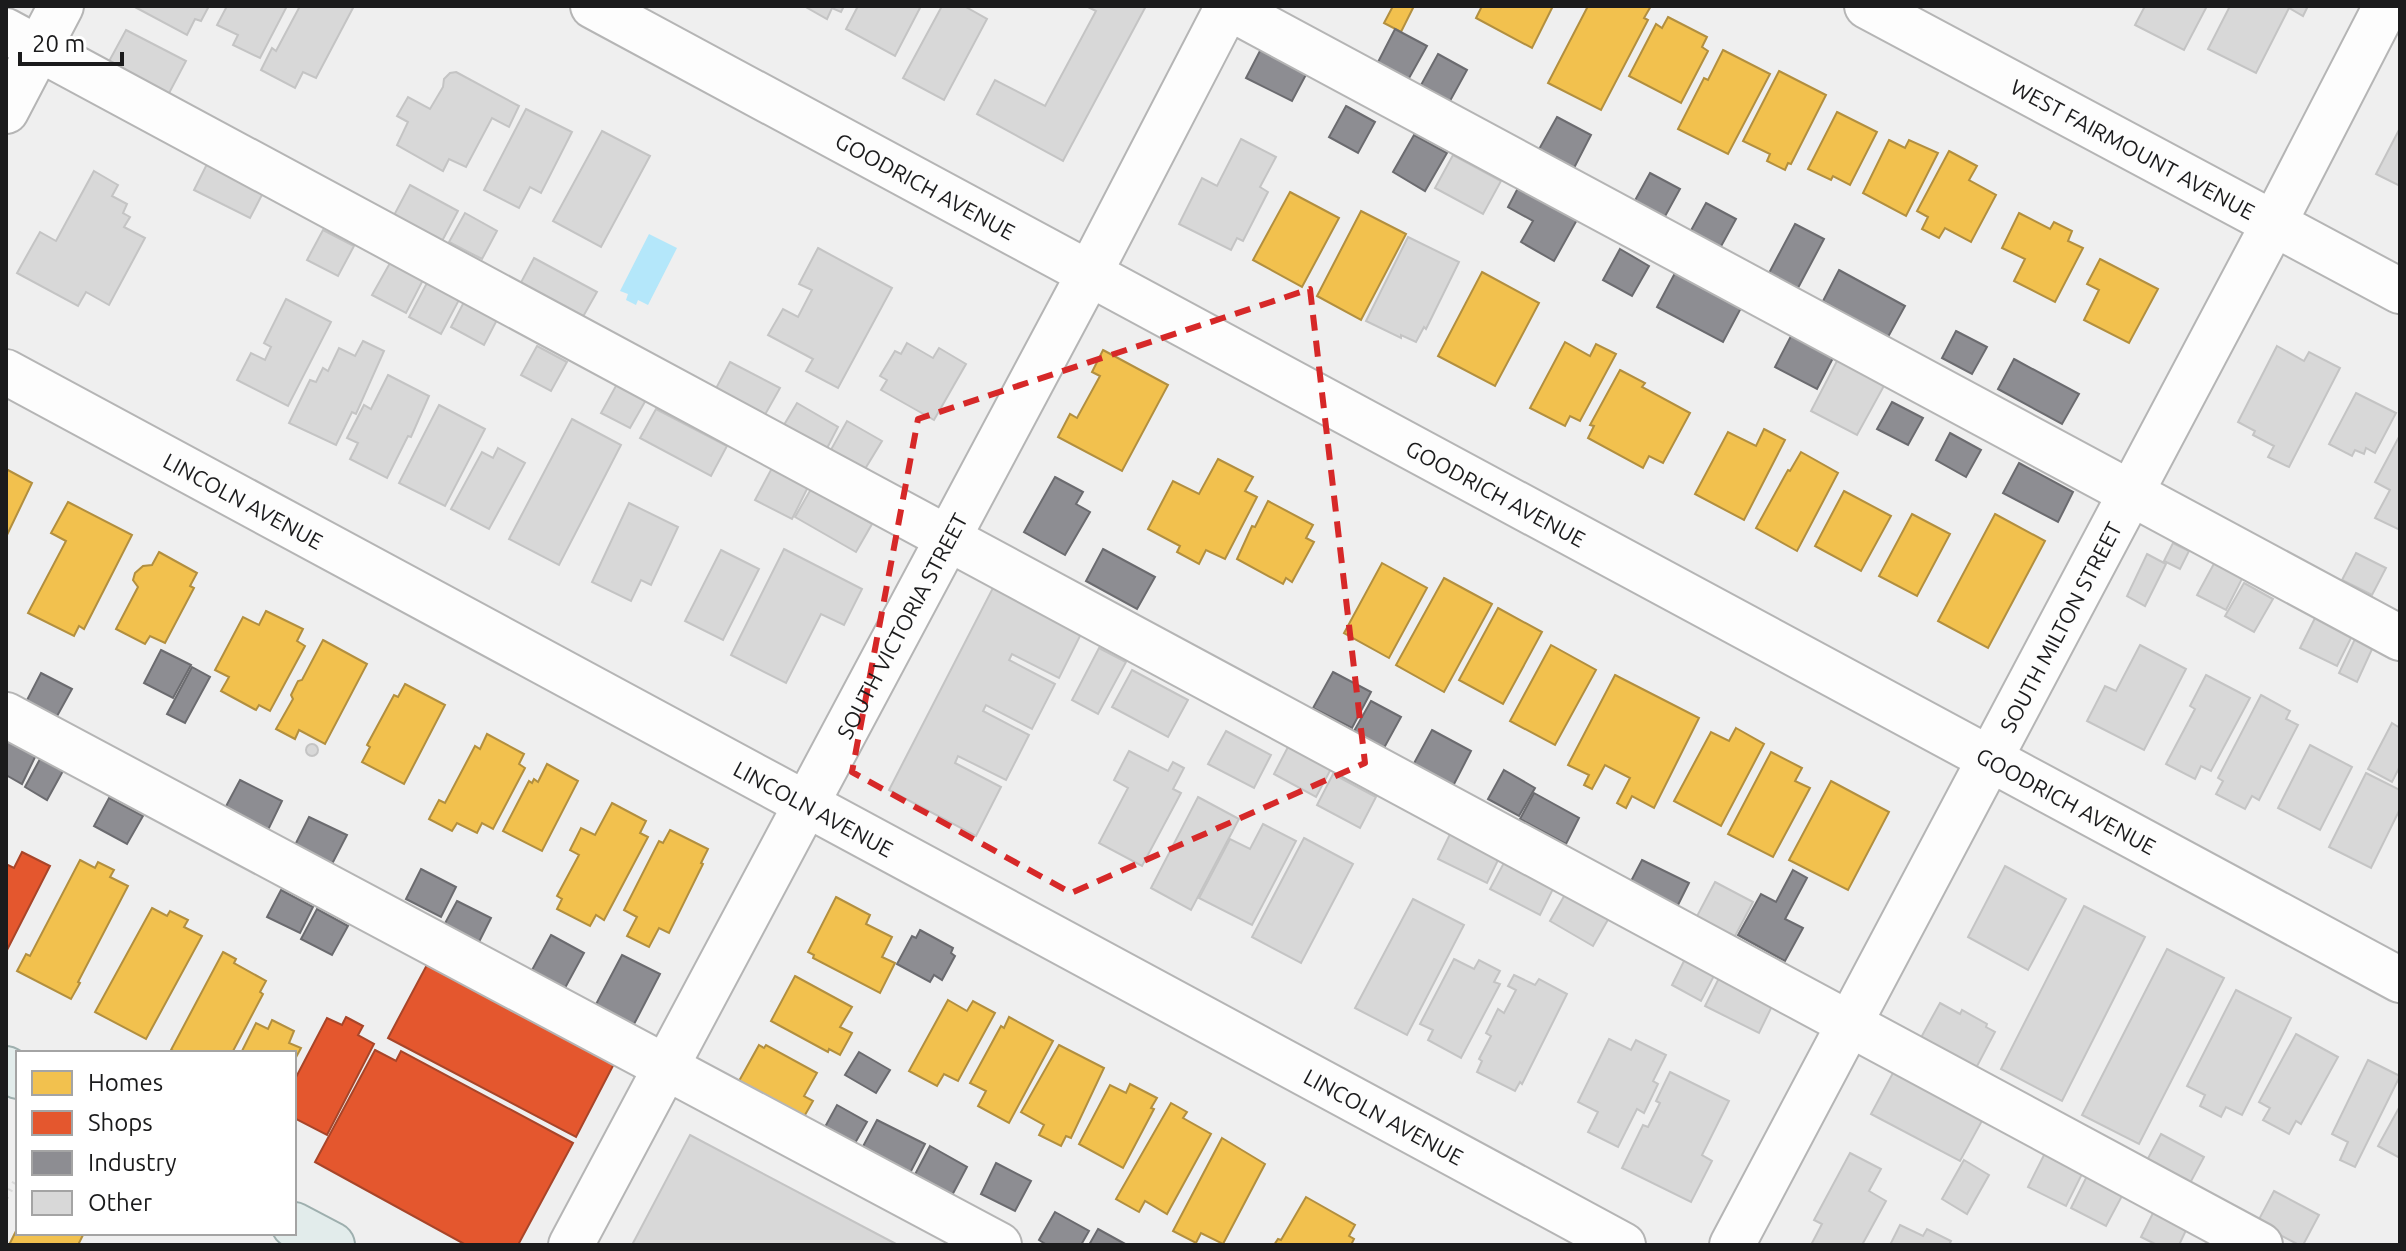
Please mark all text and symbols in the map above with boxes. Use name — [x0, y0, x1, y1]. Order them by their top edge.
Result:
scale bar — [20, 16, 122, 66]
text: 20 m — [32, 30, 85, 57]
street label: WEST FAIRMOUNT AVENUE — [2007, 73, 2259, 224]
street label: GOODRICH AVENUE — [832, 127, 1020, 244]
street label: GOODRICH AVENUE — [1402, 434, 1590, 551]
street label: LINCOLN AVENUE — [160, 447, 328, 553]
street label: SOUTH VICTORIA STREET — [831, 509, 972, 743]
street label: SOUTH MILTON STREET — [1994, 517, 2126, 736]
street label: GOODRICH AVENUE — [1973, 742, 2161, 859]
street label: LINCOLN AVENUE — [730, 755, 898, 861]
legend — [16, 1051, 296, 1235]
street label: LINCOLN AVENUE — [1300, 1063, 1468, 1169]
text: Homes — [88, 1069, 163, 1096]
text: Shops — [88, 1109, 153, 1136]
text: Industry — [88, 1149, 177, 1176]
text: Other — [88, 1189, 152, 1216]

